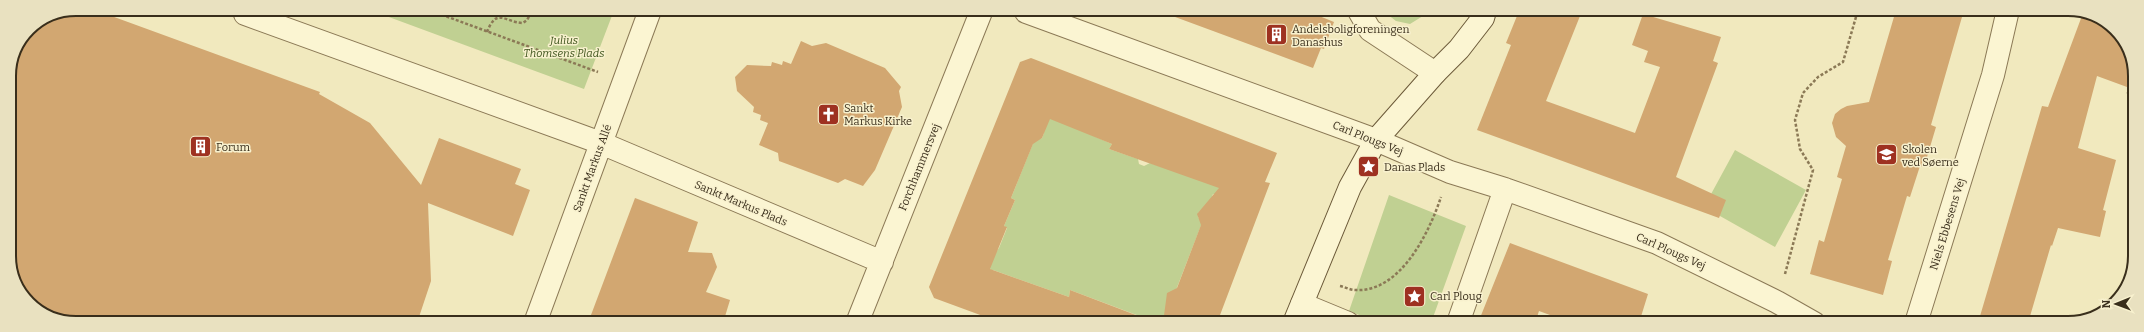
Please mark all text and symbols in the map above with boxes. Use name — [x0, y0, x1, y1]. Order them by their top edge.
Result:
building icon: Andelsboligforeningen Danashus — [1263, 22, 1289, 48]
place label: Andelsboligforeningen Danashus — [1292, 23, 1410, 49]
park label: Julius Thomsens Plads — [524, 34, 604, 60]
church icon: Sankt Markus Kirke — [815, 101, 841, 127]
place label: Sankt Markus Kirke — [844, 102, 912, 128]
street label: Carl Plougs Vej — [1331, 118, 1405, 159]
street label: Forchhammersvej — [896, 122, 943, 213]
street label: Sankt Markus Allé — [571, 123, 614, 214]
building icon: Forum — [187, 134, 213, 160]
place label: Forum — [216, 141, 251, 154]
school or university icon: Skolen ved Søerne — [1873, 142, 1899, 168]
place label: Skolen ved Søerne — [1901, 143, 1959, 169]
place icon: Danas Plads — [1355, 154, 1381, 180]
place label: Danas Plads — [1384, 161, 1445, 174]
street label: Niels Ebbesens Vej — [1927, 177, 1968, 272]
street label: Sankt Markus Plads — [692, 178, 789, 229]
street label: Carl Plougs Vej — [1634, 230, 1708, 273]
place icon: Carl Ploug — [1402, 283, 1428, 309]
north arrow — [2096, 284, 2136, 324]
place label: Carl Ploug — [1430, 290, 1482, 303]
text: N — [2100, 299, 2113, 309]

